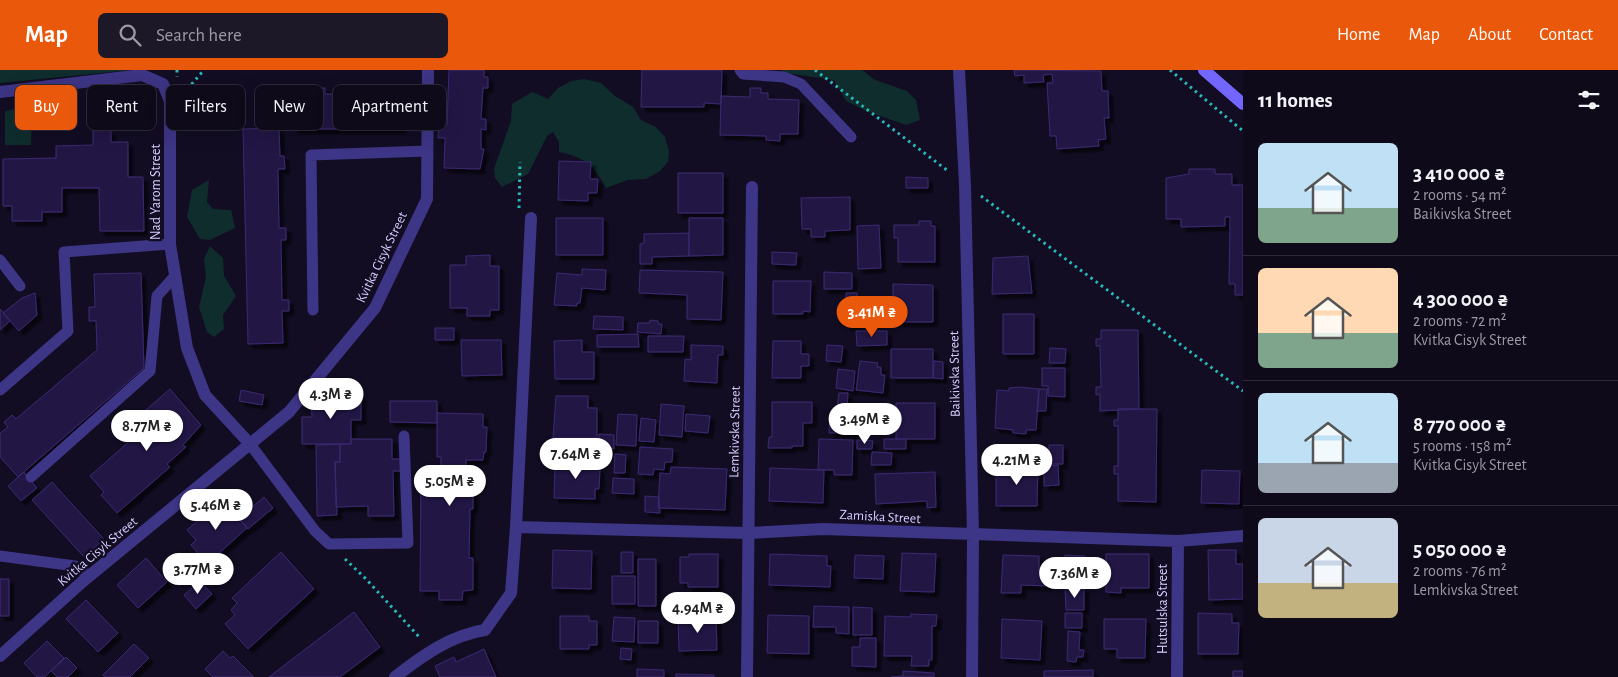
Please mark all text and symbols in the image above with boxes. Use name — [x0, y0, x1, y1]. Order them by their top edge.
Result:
search box — [98, 13, 448, 58]
icon: search — [116, 21, 144, 49]
text: Map — [25, 23, 68, 47]
text: Search here — [156, 26, 242, 45]
text: Home — [1337, 26, 1380, 44]
text: Map — [1408, 26, 1440, 44]
text: About — [1468, 26, 1511, 44]
text: Contact — [1539, 26, 1593, 44]
chip: Buy — [15, 85, 77, 130]
chip: Rent — [87, 85, 156, 130]
chip: Filters — [166, 85, 245, 130]
chip: New — [255, 85, 323, 130]
chip: Apartment — [333, 85, 446, 130]
icon: filters — [1575, 86, 1603, 114]
text: 11 homes — [1258, 90, 1333, 111]
street label: Nad Yarom Street — [149, 144, 163, 240]
icon: home — [1298, 163, 1358, 223]
text: 3 410 000 ₴ — [1413, 163, 1506, 184]
text: 2 rooms · 54 m² — [1413, 187, 1507, 203]
text: Baikivska Street — [1413, 206, 1511, 222]
street label: Kvitka Cisyk Street — [354, 209, 410, 305]
icon: home — [1298, 288, 1358, 348]
text: 4 300 000 ₴ — [1413, 289, 1509, 310]
pin: 3.41M ₴ — [826, 296, 918, 338]
text: 3.41M ₴ — [848, 304, 896, 320]
text: 2 rooms · 72 m² — [1413, 313, 1506, 329]
street label: Baikivska Street — [947, 330, 963, 417]
text: Kvitka Cisyk Street — [1413, 332, 1527, 348]
pin: 4.3M ₴ — [290, 378, 372, 420]
street label: Lemkivska Street — [727, 385, 743, 478]
text: 4.3M ₴ — [309, 386, 353, 402]
pin: 3.49M ₴ — [819, 402, 911, 445]
pin: 8.77M ₴ — [101, 410, 193, 452]
text: 3.49M ₴ — [840, 411, 890, 427]
icon: home — [1298, 413, 1358, 473]
text: 8 770 000 ₴ — [1413, 414, 1507, 435]
text: 8.77M ₴ — [122, 418, 172, 434]
pin: 7.64M ₴ — [530, 438, 622, 480]
text: 5 rooms · 158 m² — [1413, 438, 1512, 454]
pin: 4.21M ₴ — [971, 444, 1063, 486]
text: 7.64M ₴ — [551, 446, 601, 462]
text: 4.21M ₴ — [992, 452, 1042, 468]
text: Kvitka Cisyk Street — [1413, 457, 1527, 473]
pin: 5.05M ₴ — [404, 464, 496, 507]
text: 5.05M ₴ — [425, 473, 475, 489]
pin: 5.46M ₴ — [170, 488, 262, 531]
text: 5.46M ₴ — [191, 497, 241, 513]
street label: Zamiska Street — [839, 508, 921, 526]
street label: Kvitka Cisyk Street — [55, 514, 141, 589]
icon: home — [1298, 538, 1358, 598]
text: 5 050 000 ₴ — [1413, 539, 1507, 560]
pin: 3.77M ₴ — [152, 552, 244, 595]
pin: 7.36M ₴ — [1029, 556, 1121, 599]
text: 3.77M ₴ — [174, 561, 222, 577]
text: 2 rooms · 76 m² — [1413, 563, 1507, 579]
street label: Hutsulska Street — [1156, 564, 1170, 654]
text: 7.36M ₴ — [1050, 565, 1100, 581]
text: Lemkivska Street — [1413, 582, 1518, 598]
pin: 4.94M ₴ — [652, 592, 744, 634]
text: 4.94M ₴ — [672, 600, 724, 616]

